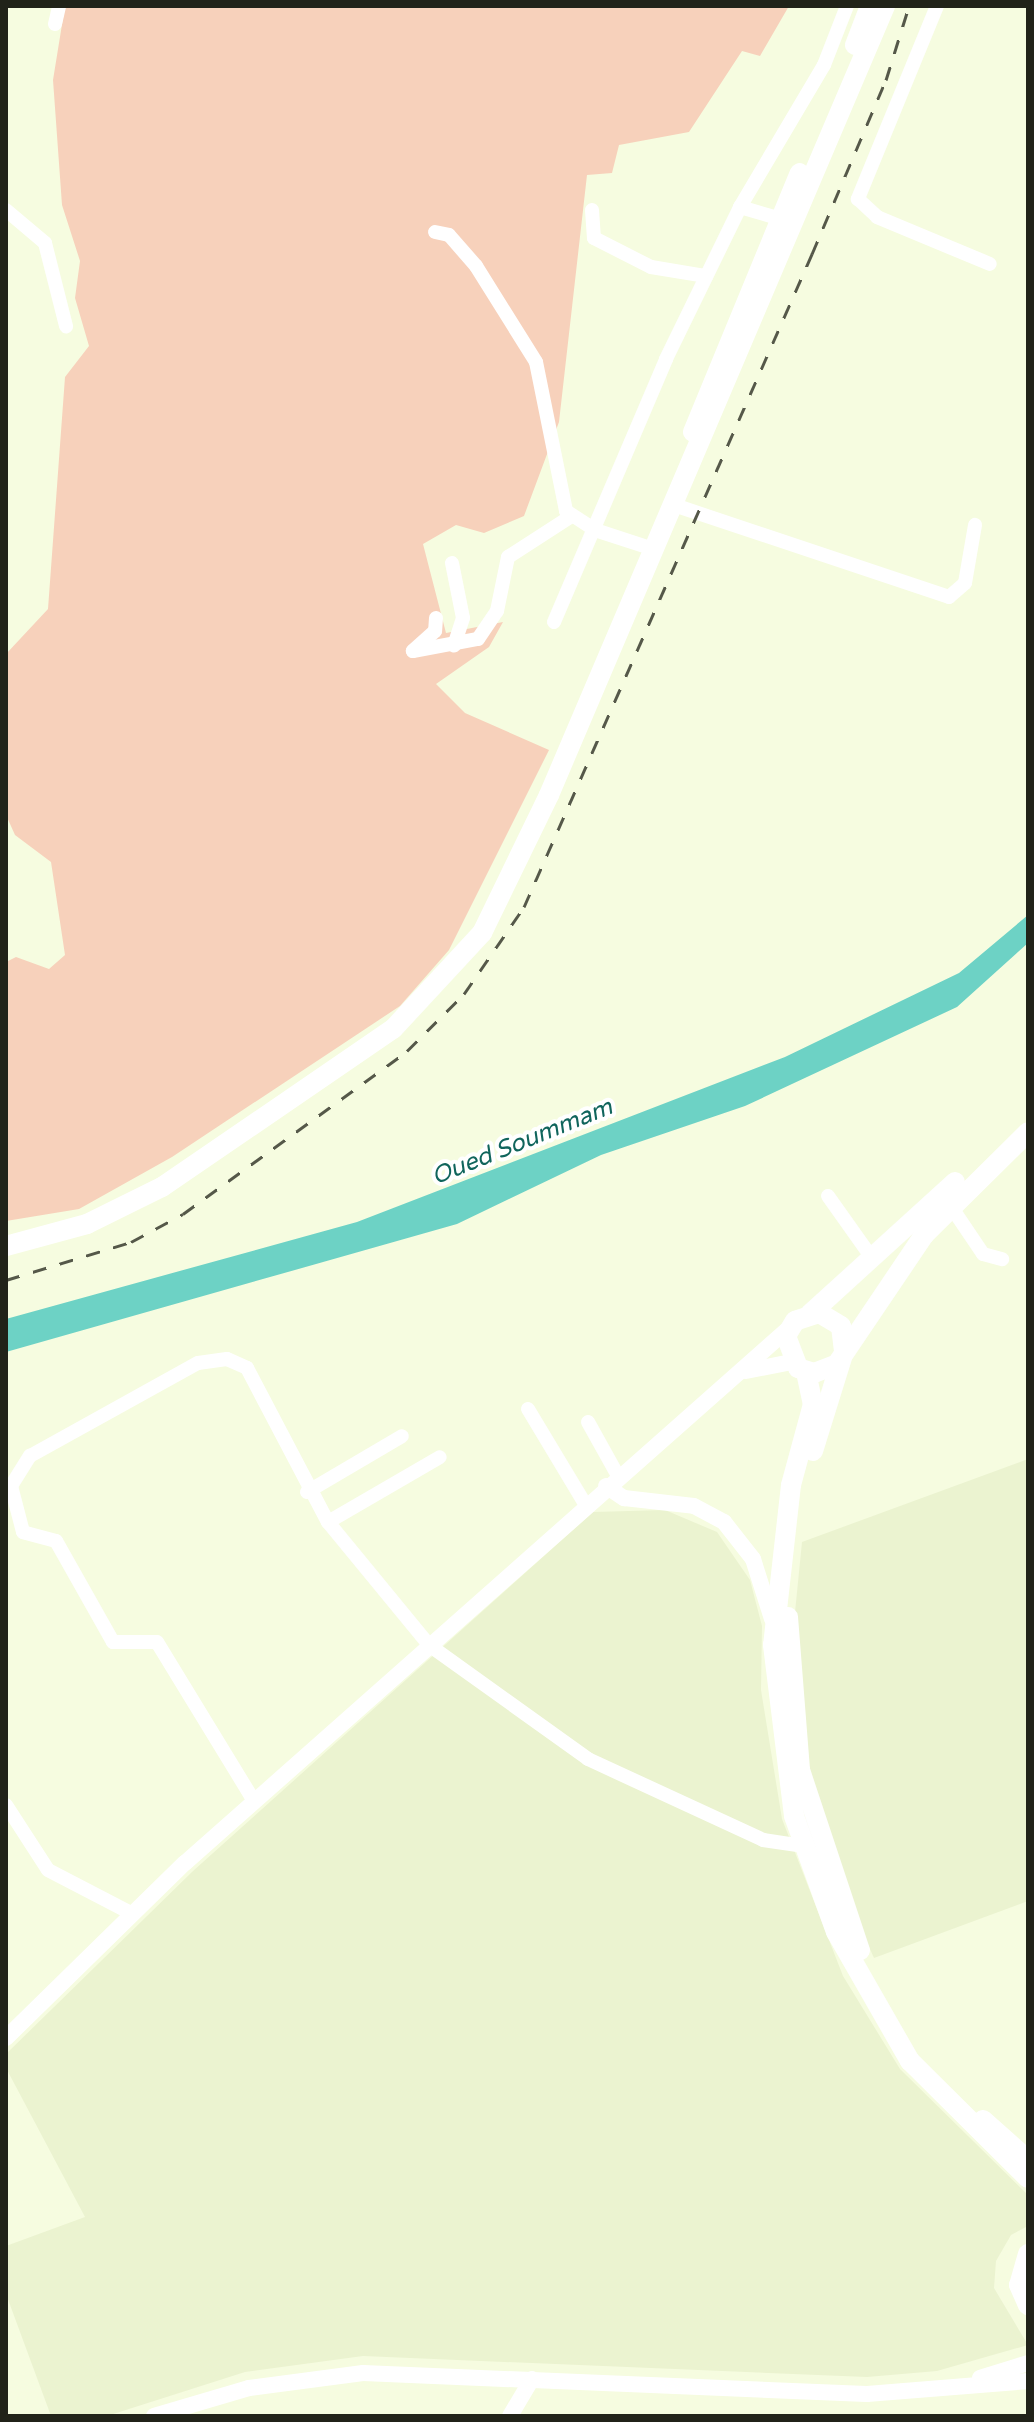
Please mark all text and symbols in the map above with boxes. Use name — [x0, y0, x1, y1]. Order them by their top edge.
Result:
water label: Oued Soummam — [427, 1093, 617, 1191]

